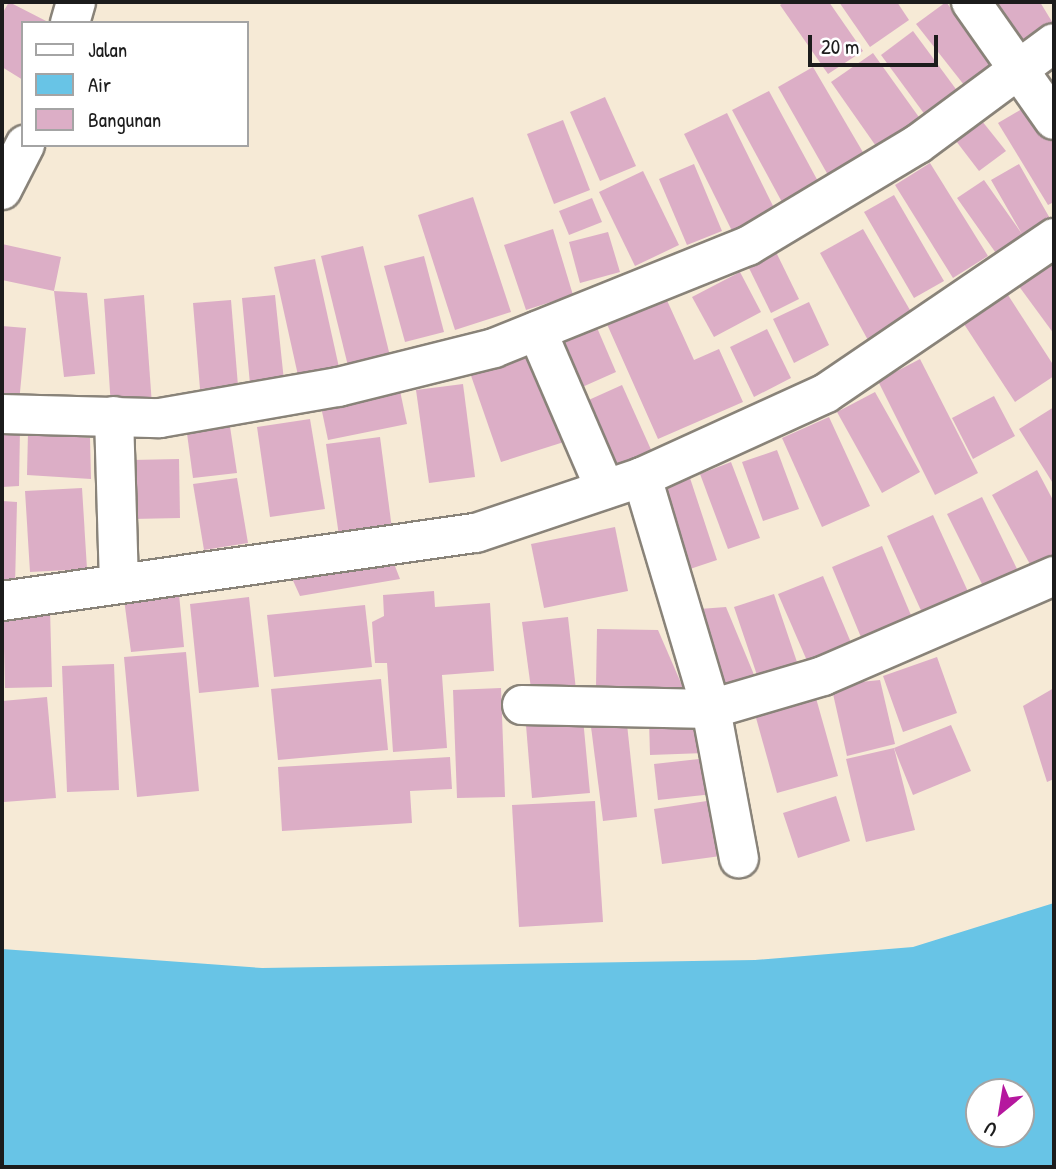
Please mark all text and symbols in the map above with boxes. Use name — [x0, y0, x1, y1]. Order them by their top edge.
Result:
legend — [21, 21, 248, 147]
scale bar — [811, 21, 940, 65]
text: 20 m — [821, 32, 859, 61]
text: Jalan — [88, 35, 127, 64]
text: Air — [88, 70, 111, 99]
text: Bangunan — [88, 105, 161, 134]
north arrow — [965, 1078, 1035, 1148]
text: U — [979, 1116, 1002, 1143]

